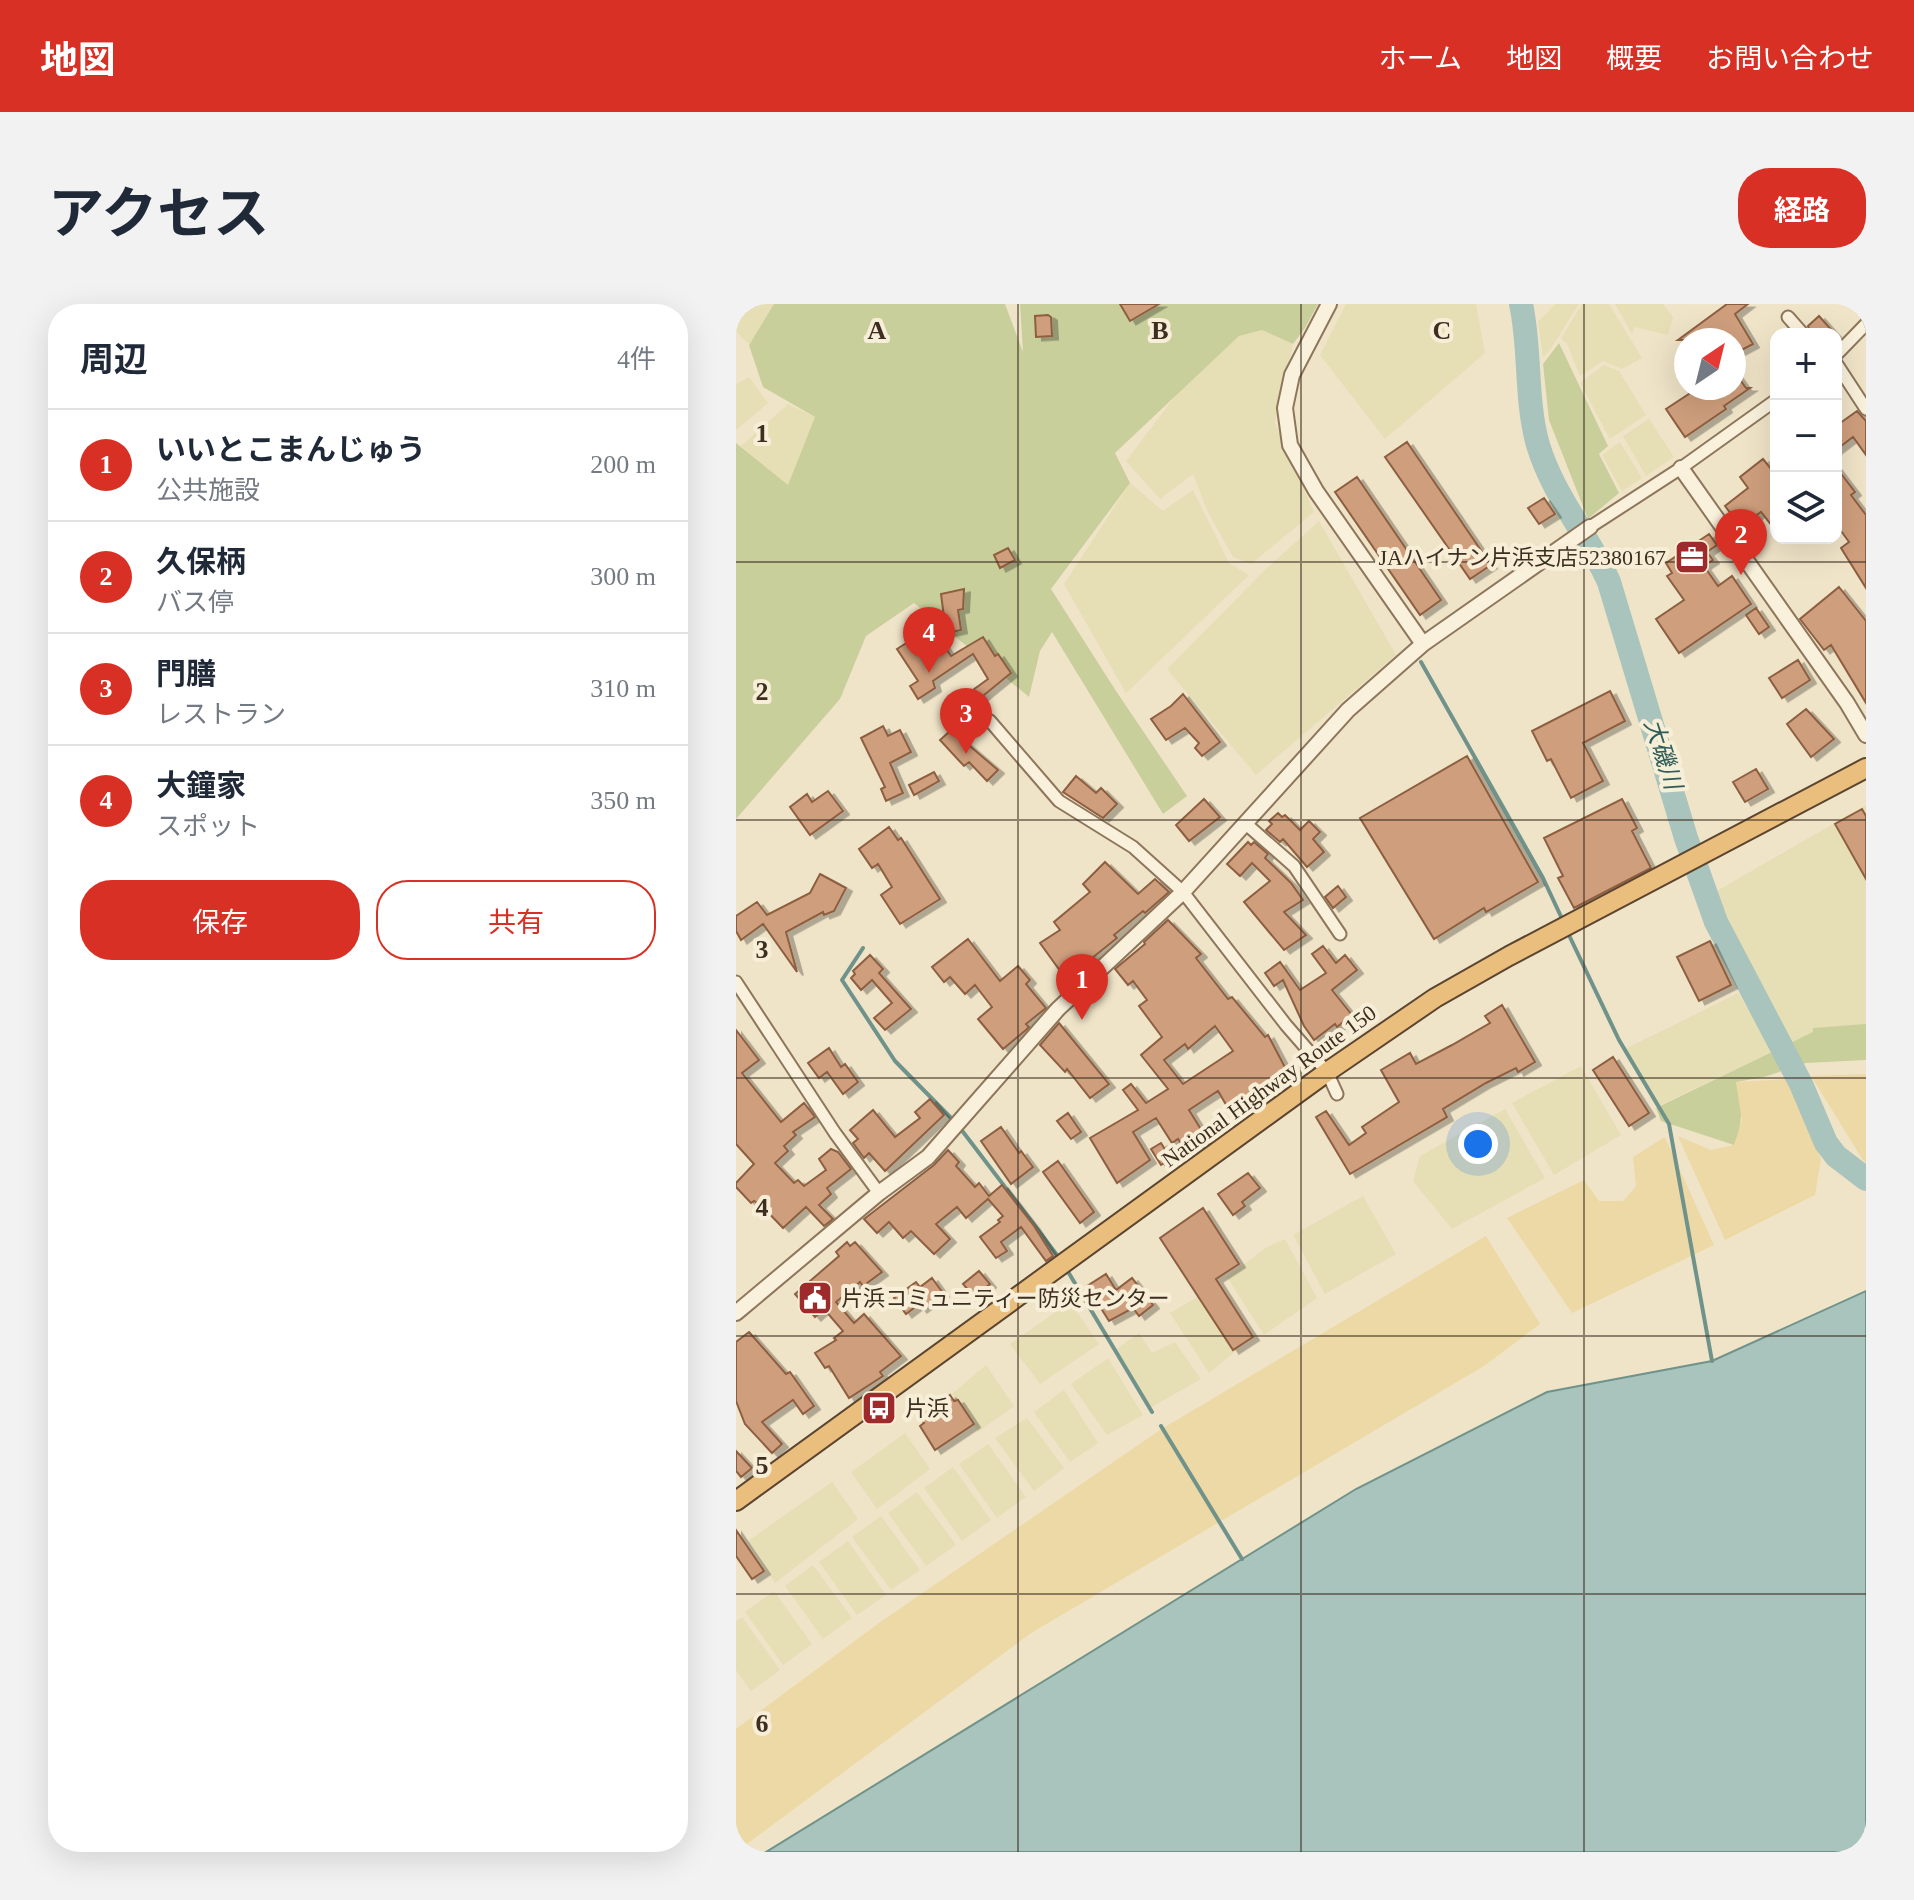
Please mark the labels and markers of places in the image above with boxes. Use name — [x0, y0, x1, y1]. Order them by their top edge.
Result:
pin: 2 — [1715, 509, 1767, 575]
office icon: JAハイナン片浜支店52380167 — [1673, 538, 1711, 576]
place label: JAハイナン片浜支店52380167 — [1378, 545, 1666, 570]
pin: 4 — [903, 607, 955, 673]
pin: 3 — [940, 688, 992, 754]
pin: 1 — [1056, 954, 1108, 1020]
public building icon: 片浜コミュニティー防災センター — [796, 1279, 834, 1317]
place label: 片浜コミュニティー防災センター — [841, 1286, 1170, 1311]
bus stop icon: 片浜 — [860, 1389, 898, 1427]
place label: 片浜 — [905, 1396, 949, 1421]

